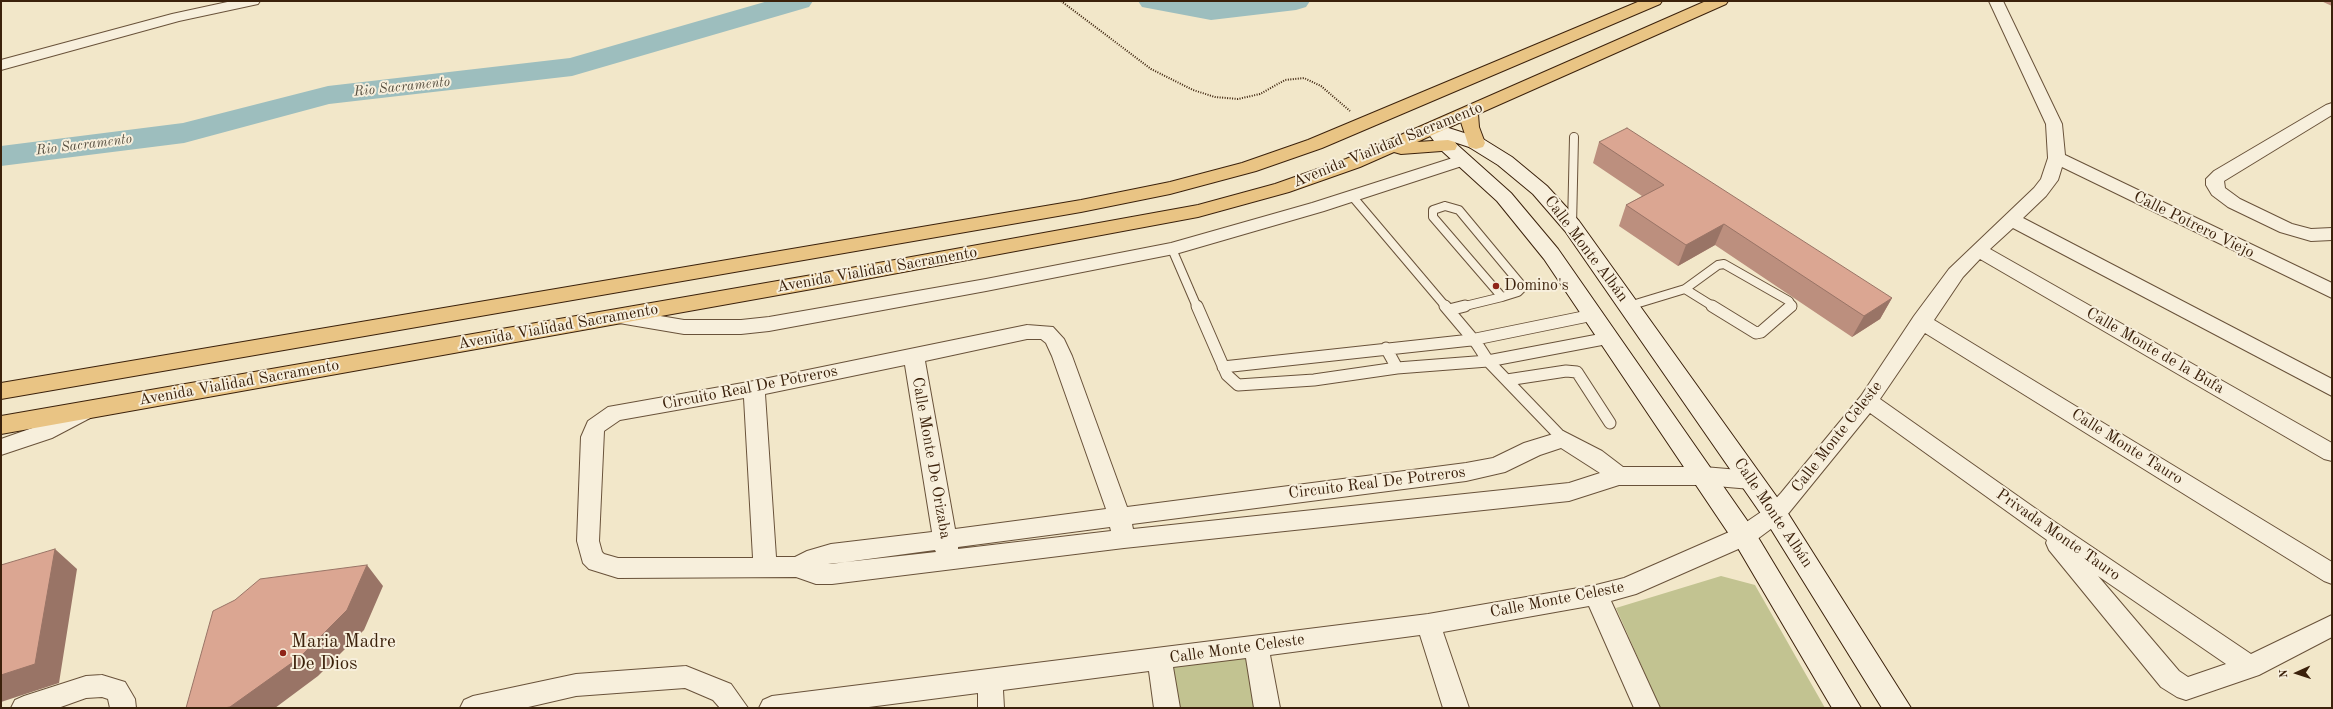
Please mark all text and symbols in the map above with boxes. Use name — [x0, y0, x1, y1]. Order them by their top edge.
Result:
water label: Rio Sacramento — [353, 74, 451, 100]
street label: Avenida Vialidad Sacramento — [1290, 98, 1486, 192]
water label: Rio Sacramento — [35, 131, 133, 159]
street label: Calle Potrero Viejo — [2130, 187, 2258, 263]
street label: Calle Monte Albán — [1540, 192, 1632, 306]
street label: Avenida Vialidad Sacramento — [775, 243, 979, 297]
place label: Domino's — [1504, 276, 1569, 296]
marker: Domino's — [1491, 281, 1501, 291]
street label: Avenida Vialidad Sacramento — [456, 300, 660, 354]
street label: Calle Monte de la Bufa — [2083, 304, 2227, 398]
street label: Avenida Vialidad Sacramento — [137, 356, 341, 410]
street label: Circuito Real De Potreros — [661, 362, 839, 414]
street label: Calle Monte De Orizaba — [907, 376, 955, 540]
street label: Calle Monte Celeste — [1788, 377, 1886, 497]
street label: Calle Monte Tauro — [2068, 405, 2186, 489]
street label: Calle Monte Albán — [1729, 455, 1817, 571]
street label: Circuito Real De Potreros — [1287, 463, 1467, 503]
street label: Privada Monte Tauro — [1992, 485, 2124, 585]
street label: Calle Monte Celeste — [1488, 578, 1626, 622]
street label: Calle Monte Celeste — [1168, 630, 1306, 668]
place label: Maria Madre De Dios — [291, 631, 396, 675]
marker: Maria Madre De Dios — [278, 648, 288, 658]
north arrow — [2277, 653, 2317, 693]
text: N — [2279, 669, 2290, 678]

